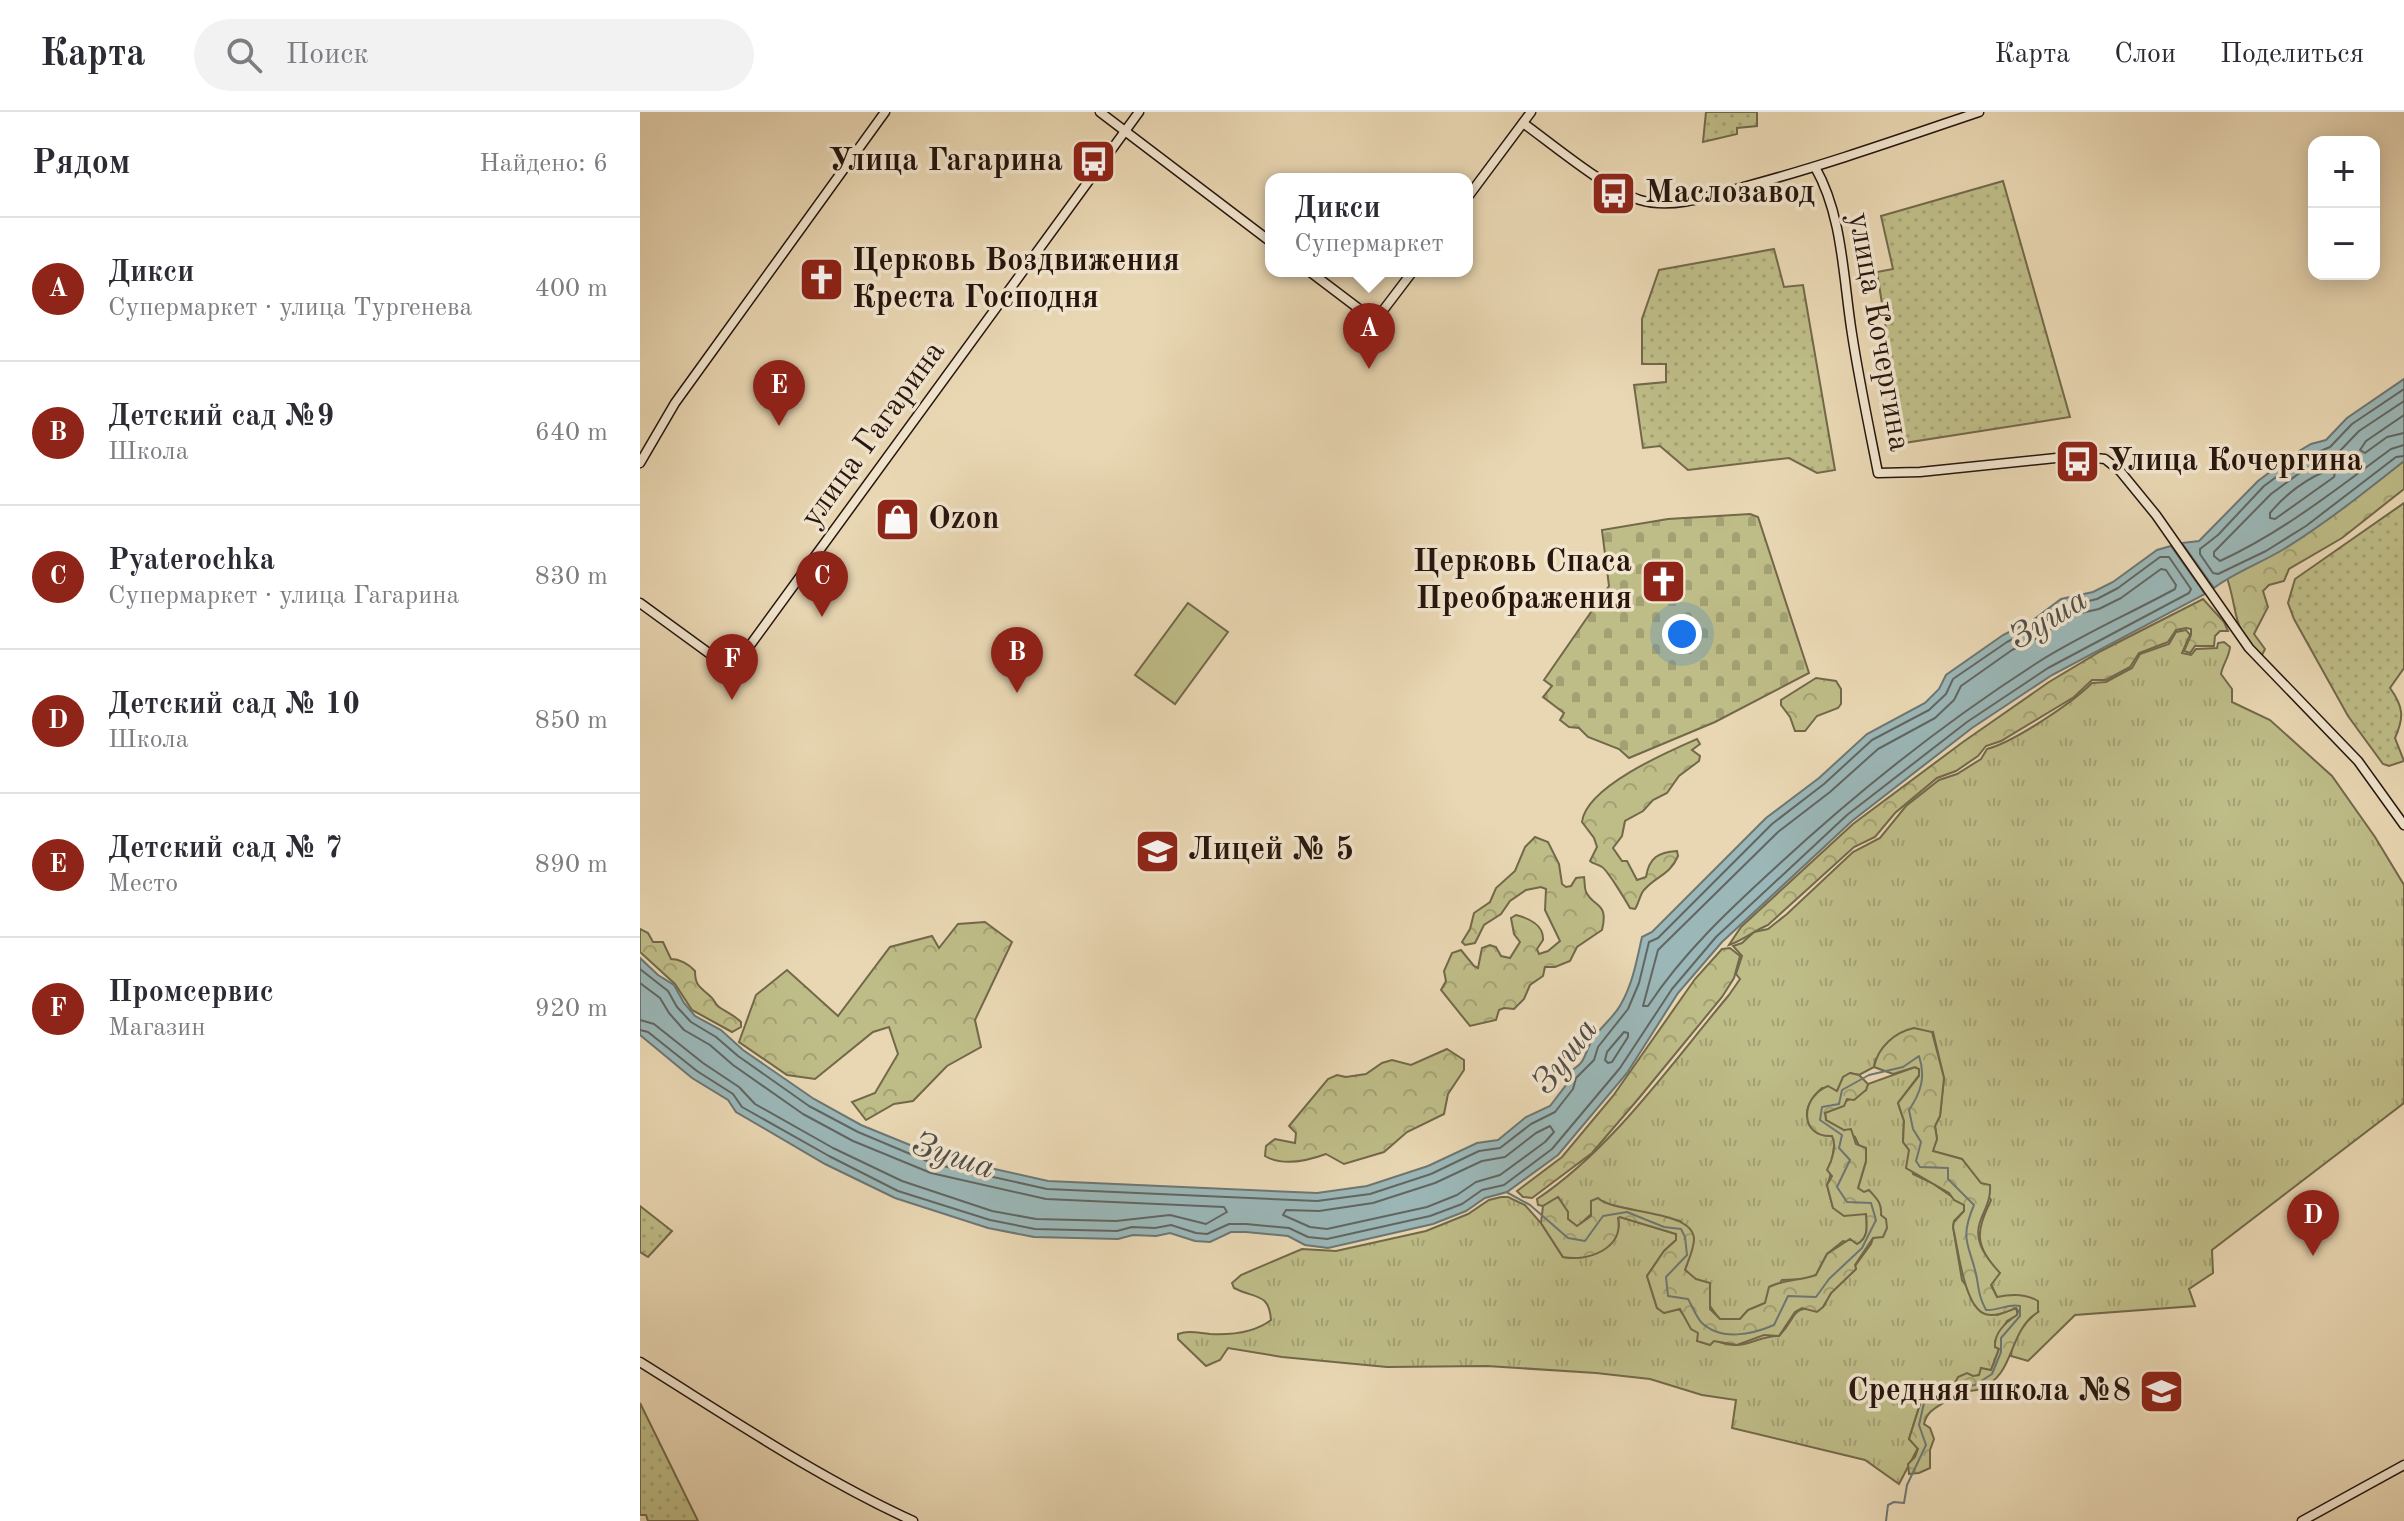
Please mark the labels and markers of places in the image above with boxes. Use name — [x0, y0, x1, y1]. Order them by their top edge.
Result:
bus stop icon: Улица Гагарина — [1070, 138, 1118, 186]
place label: Улица Гагарина — [828, 146, 1063, 178]
bus stop icon: Маслозавод — [1590, 170, 1638, 218]
place label: Маслозавод — [1645, 178, 1815, 210]
place label: Церковь Воздвижения Креста Господня — [852, 246, 1180, 315]
church icon: Церковь Воздвижения Креста Господня — [797, 256, 845, 304]
pin: A — [1343, 303, 1395, 369]
pin: E — [753, 360, 805, 426]
bus stop icon: Улица Кочергина — [2053, 438, 2101, 486]
place label: Улица Кочергина — [2108, 446, 2363, 478]
shop icon: Ozon — [873, 496, 921, 544]
place label: Ozon — [928, 504, 999, 536]
place label: Церковь Спаса Преображения — [1413, 547, 1632, 616]
pin: C — [796, 551, 848, 617]
church icon: Церковь Спаса Преображения — [1639, 557, 1687, 605]
pin: B — [991, 627, 1043, 693]
pin: F — [706, 634, 758, 700]
school or university icon: Лицей № 5 — [1133, 827, 1181, 875]
place label: Лицей № 5 — [1188, 835, 1354, 867]
pin: D — [2287, 1190, 2339, 1256]
school or university icon: Средняя школа №8 — [2138, 1368, 2186, 1416]
place label: Средняя школа №8 — [1847, 1376, 2131, 1408]

